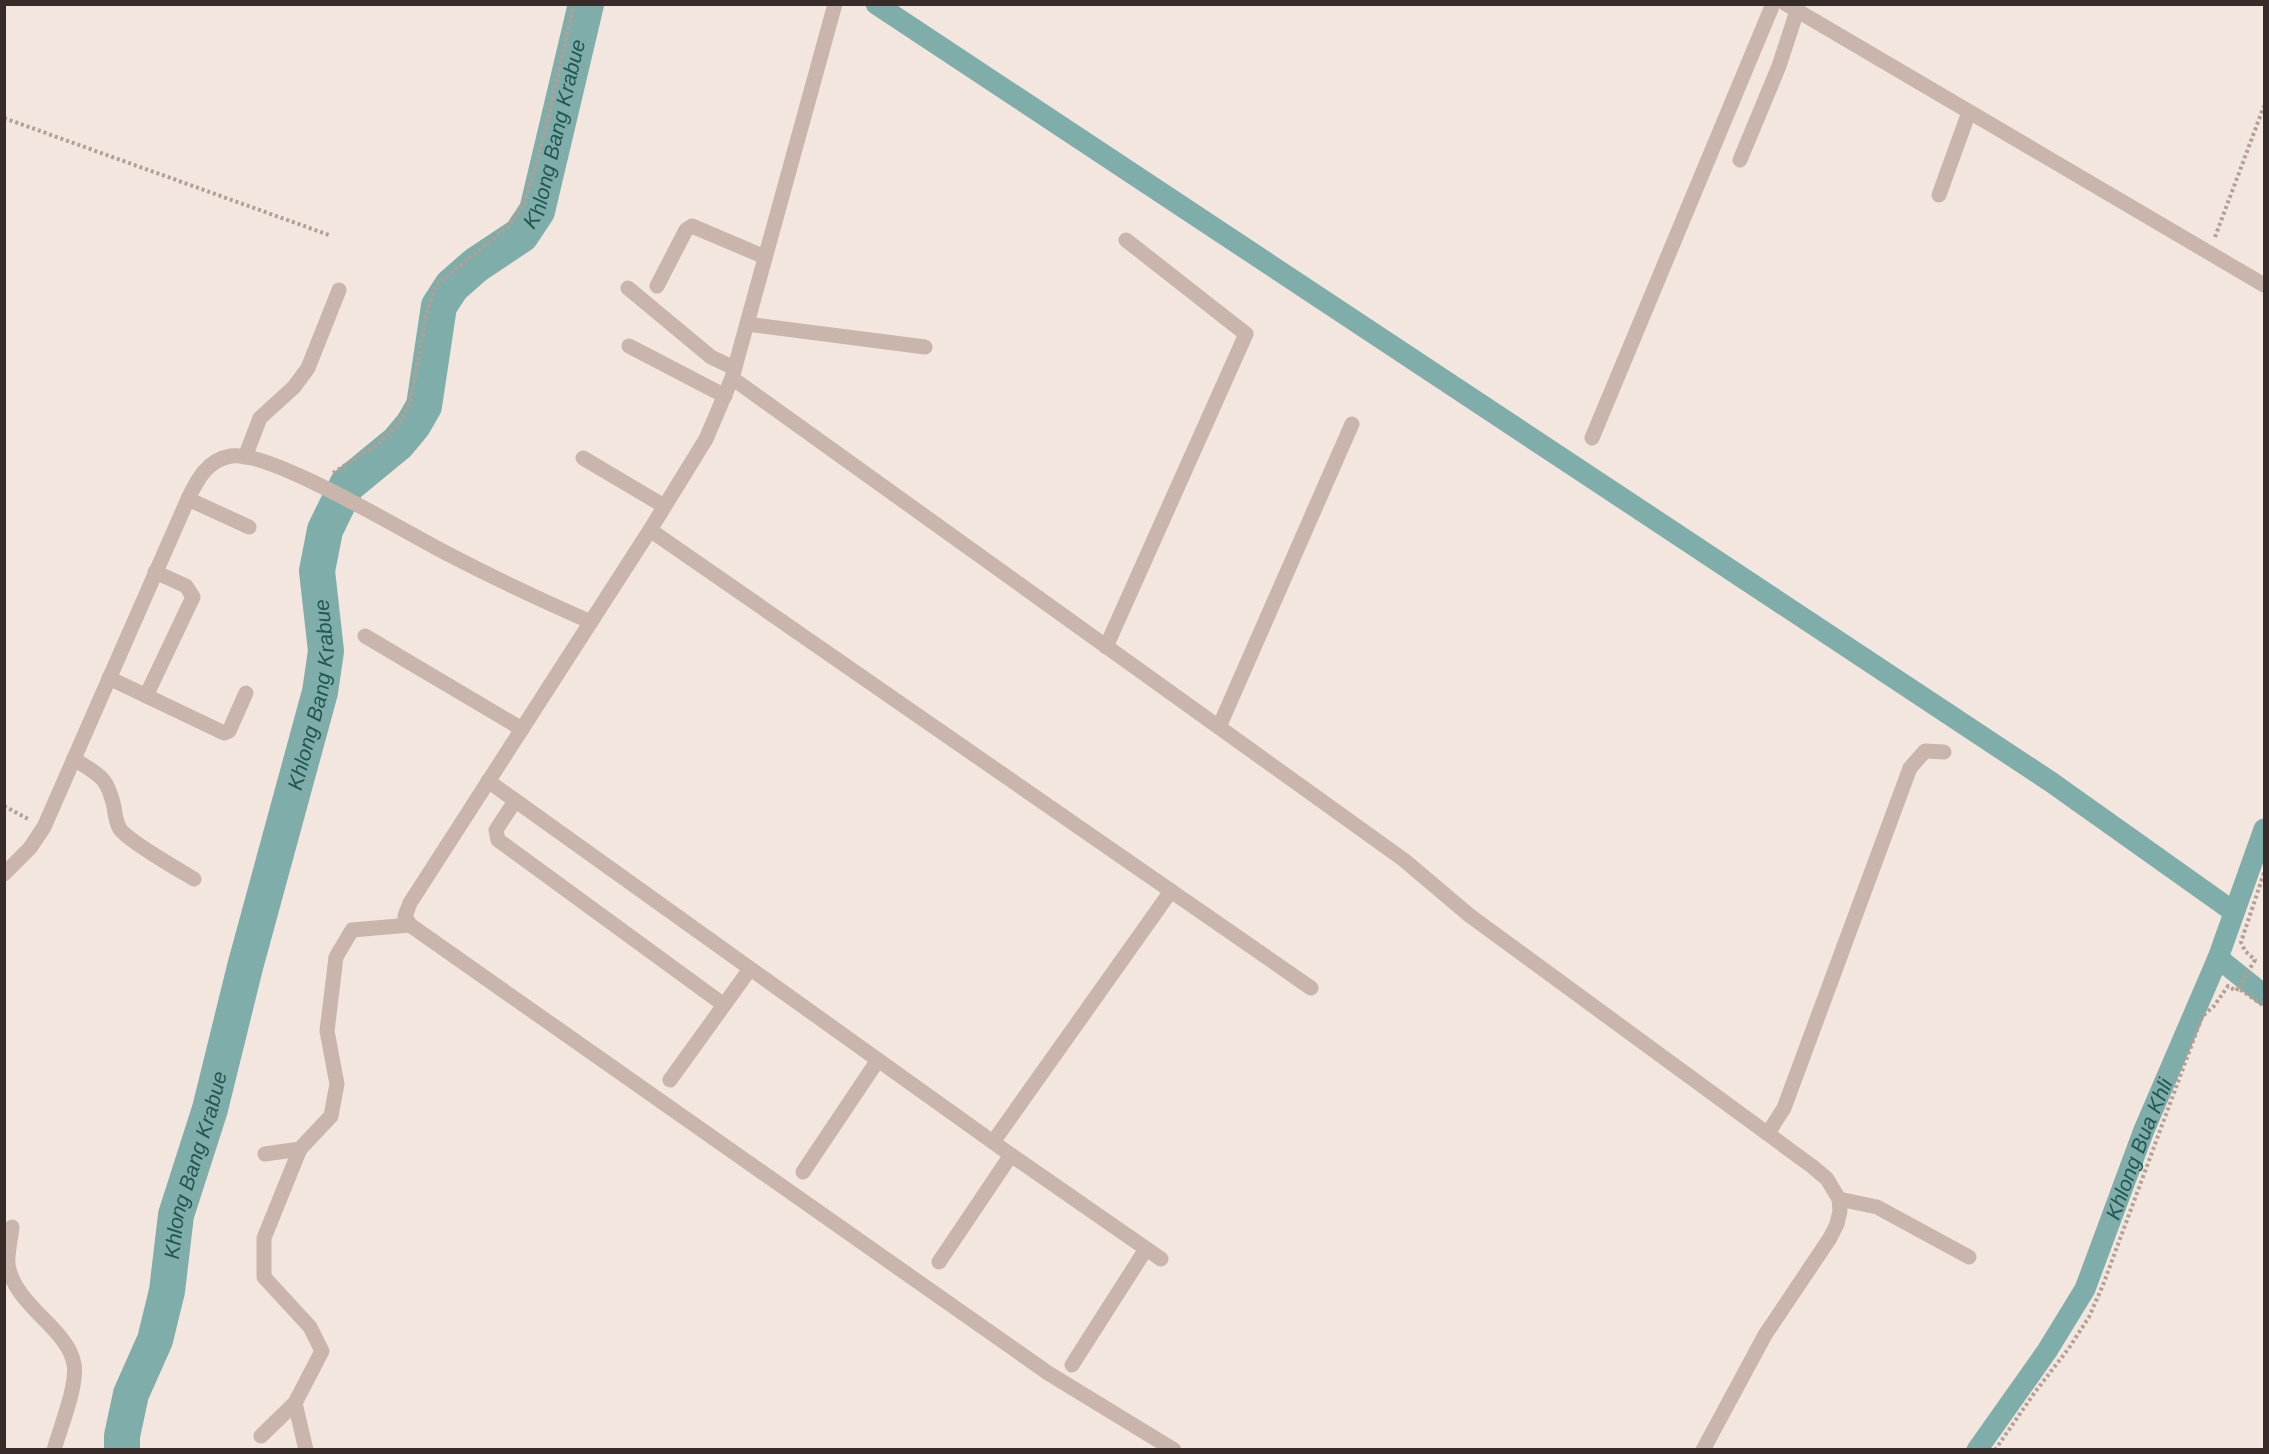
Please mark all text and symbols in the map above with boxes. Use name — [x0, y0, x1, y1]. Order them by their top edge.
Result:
water label: Khlong Bang Krabue — [518, 37, 589, 232]
water label: Khlong Bang Krabue — [282, 598, 338, 792]
water label: Khlong Bang Krabue — [159, 1069, 230, 1260]
water label: Khlong Bua Khli — [2100, 1074, 2177, 1222]

